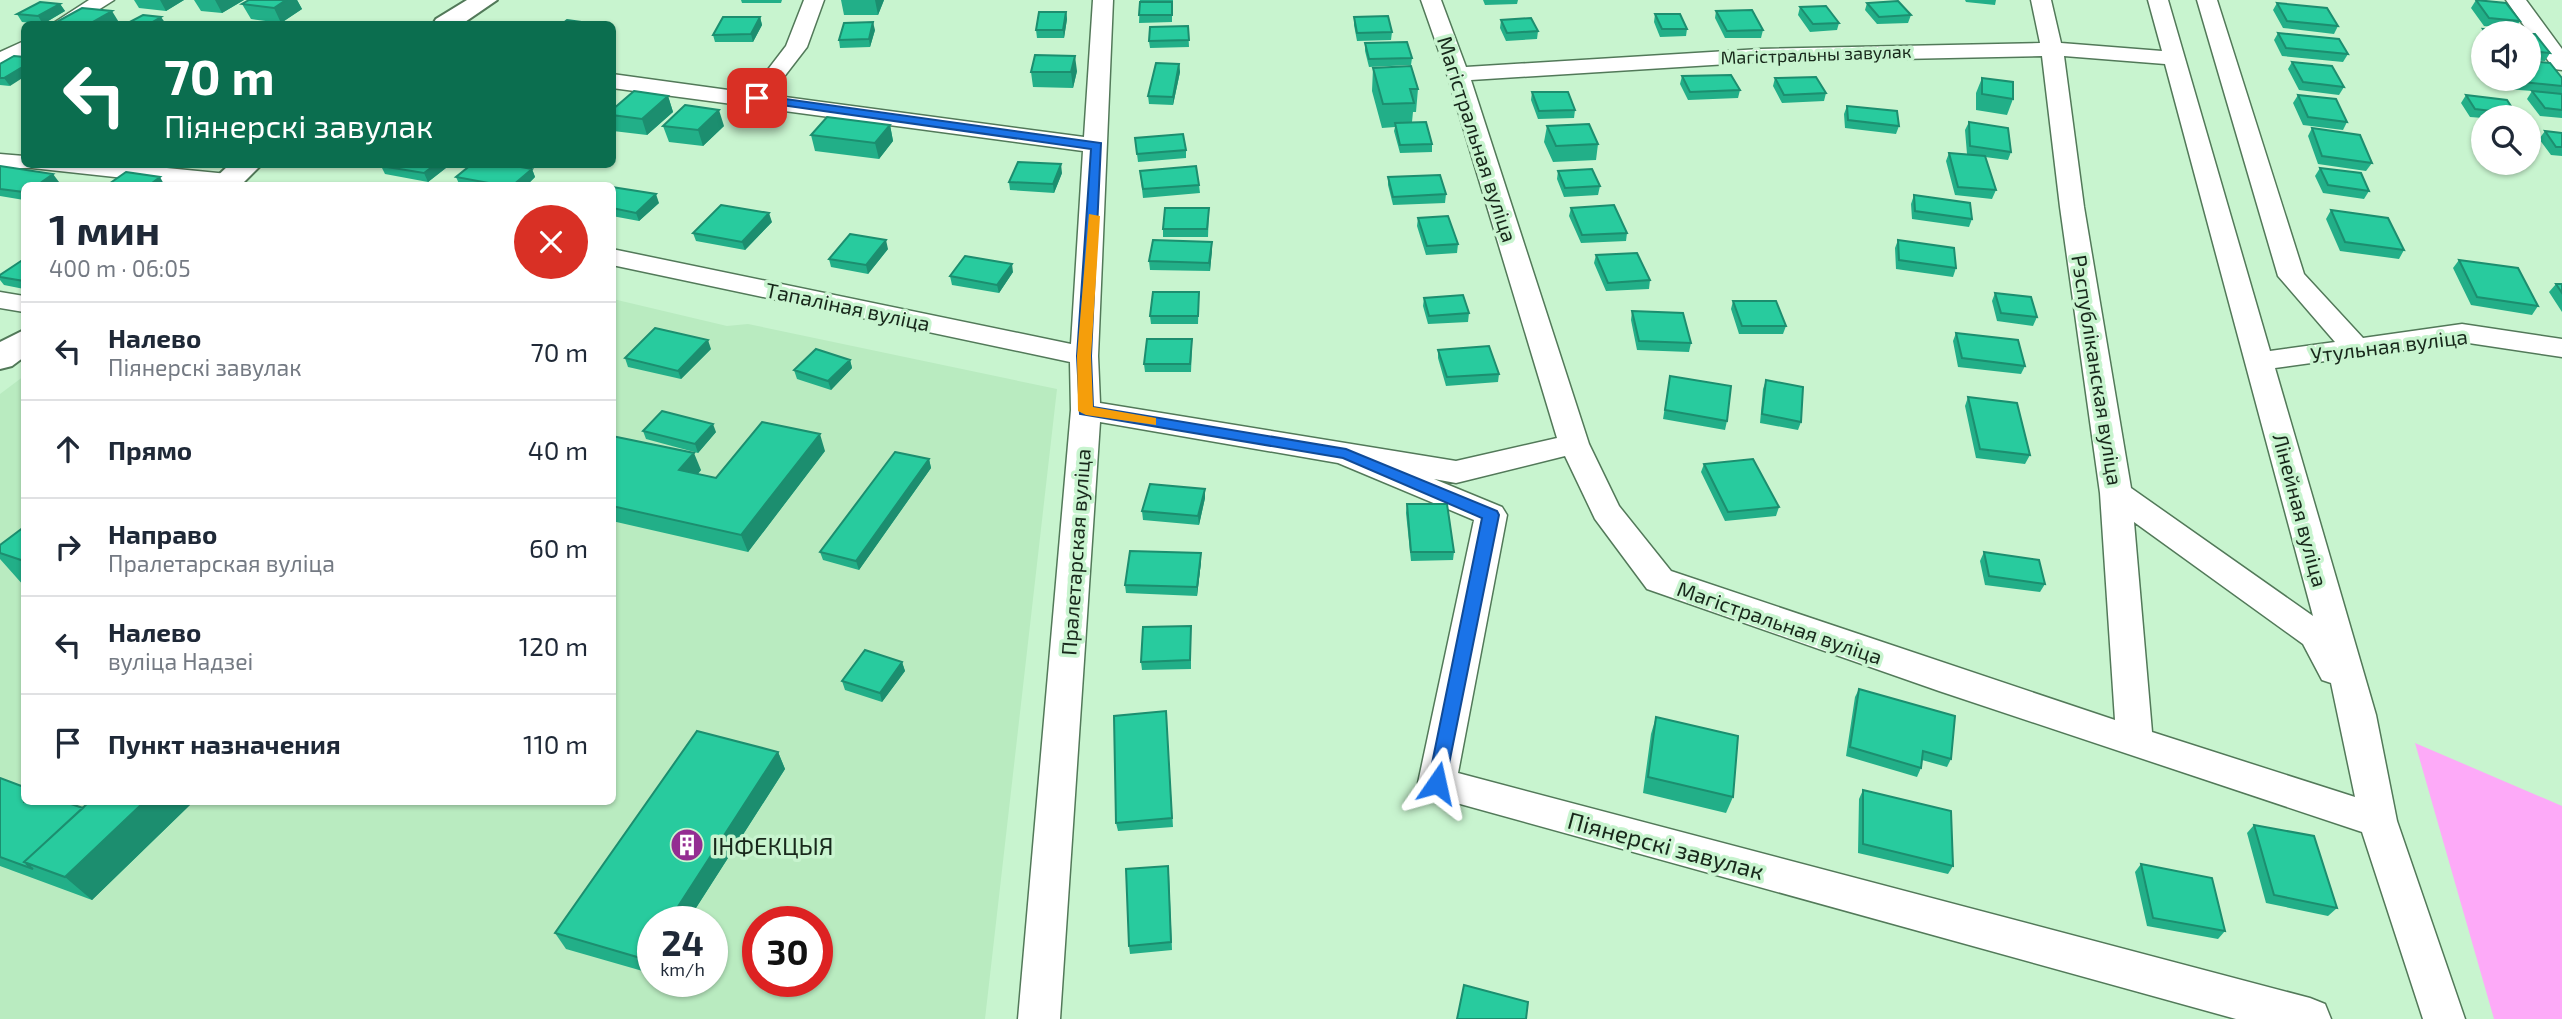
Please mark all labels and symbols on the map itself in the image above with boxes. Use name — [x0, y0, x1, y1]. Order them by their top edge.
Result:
street label: Магістральная вуліца — [1432, 33, 1523, 245]
street label: Магістральны завулак — [1720, 40, 1912, 68]
pin — [727, 68, 787, 128]
street label: Рэспубліканская вуліца — [2066, 253, 2129, 487]
street label: Тапаліная вуліца — [763, 276, 933, 337]
street label: Утульная вуліца — [2309, 323, 2469, 368]
street label: Лінейная вуліца — [2268, 431, 2334, 590]
street label: Пралетарская вуліца — [1055, 448, 1096, 656]
street label: Магістральная вуліца — [1674, 575, 1886, 670]
position arrow — [1400, 746, 1474, 820]
street label: Піянерскі завулак — [1564, 805, 1767, 886]
building icon: ІНФЕКЦЫЯ — [668, 826, 706, 864]
place label: ІНФЕКЦЫЯ — [712, 831, 834, 860]
speed limit sign: 30 — [742, 906, 833, 997]

